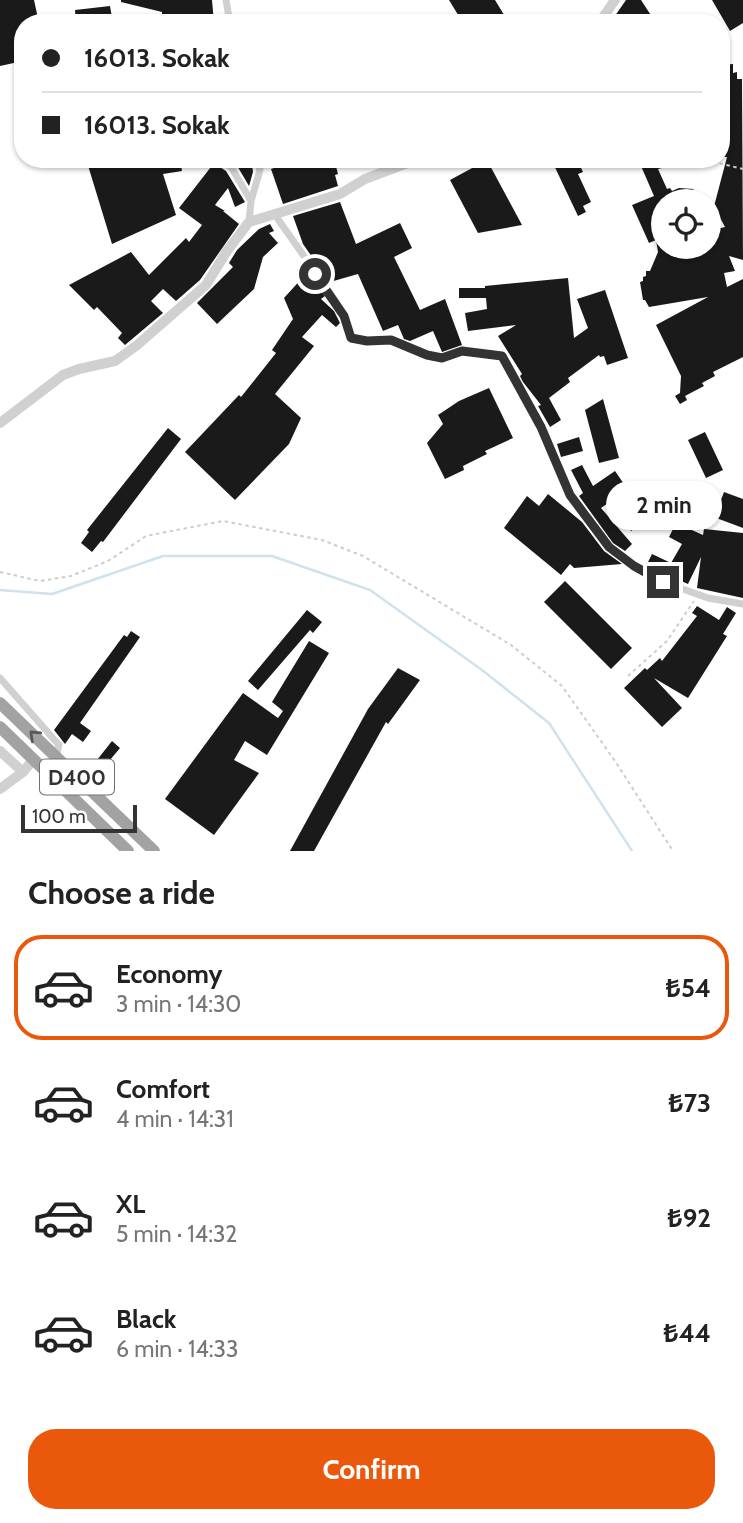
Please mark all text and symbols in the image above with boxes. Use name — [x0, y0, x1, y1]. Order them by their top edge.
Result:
text: 16013. Sokak — [84, 42, 230, 74]
text: 16013. Sokak — [84, 109, 230, 141]
map controls — [651, 189, 721, 259]
button: locate — [651, 189, 721, 259]
route start — [299, 258, 331, 290]
callout: 2 min — [605, 480, 721, 530]
text: 2 min — [636, 491, 692, 519]
route end — [647, 566, 679, 598]
one-way arrow — [29, 731, 42, 744]
road number: D400 — [40, 760, 114, 794]
scale bar — [21, 802, 136, 834]
text: 100 m — [32, 805, 86, 828]
text: Choose a ride — [28, 873, 215, 912]
icon: car — [32, 956, 95, 1019]
text: Economy — [116, 958, 222, 990]
text: ₺54 — [665, 972, 711, 1004]
text: 3 min · 14:30 — [116, 990, 241, 1018]
icon: car — [32, 1071, 95, 1134]
text: Comfort — [116, 1073, 210, 1105]
text: ₺73 — [668, 1087, 711, 1119]
text: 4 min · 14:31 — [116, 1105, 234, 1133]
icon: car — [32, 1186, 95, 1249]
text: XL — [116, 1188, 145, 1220]
text: ₺92 — [667, 1202, 711, 1234]
text: 5 min · 14:32 — [116, 1220, 237, 1248]
icon: car — [32, 1301, 95, 1364]
text: Black — [116, 1303, 176, 1335]
text: ₺44 — [663, 1317, 711, 1349]
text: 6 min · 14:33 — [116, 1335, 238, 1363]
button: Confirm — [28, 1429, 715, 1509]

